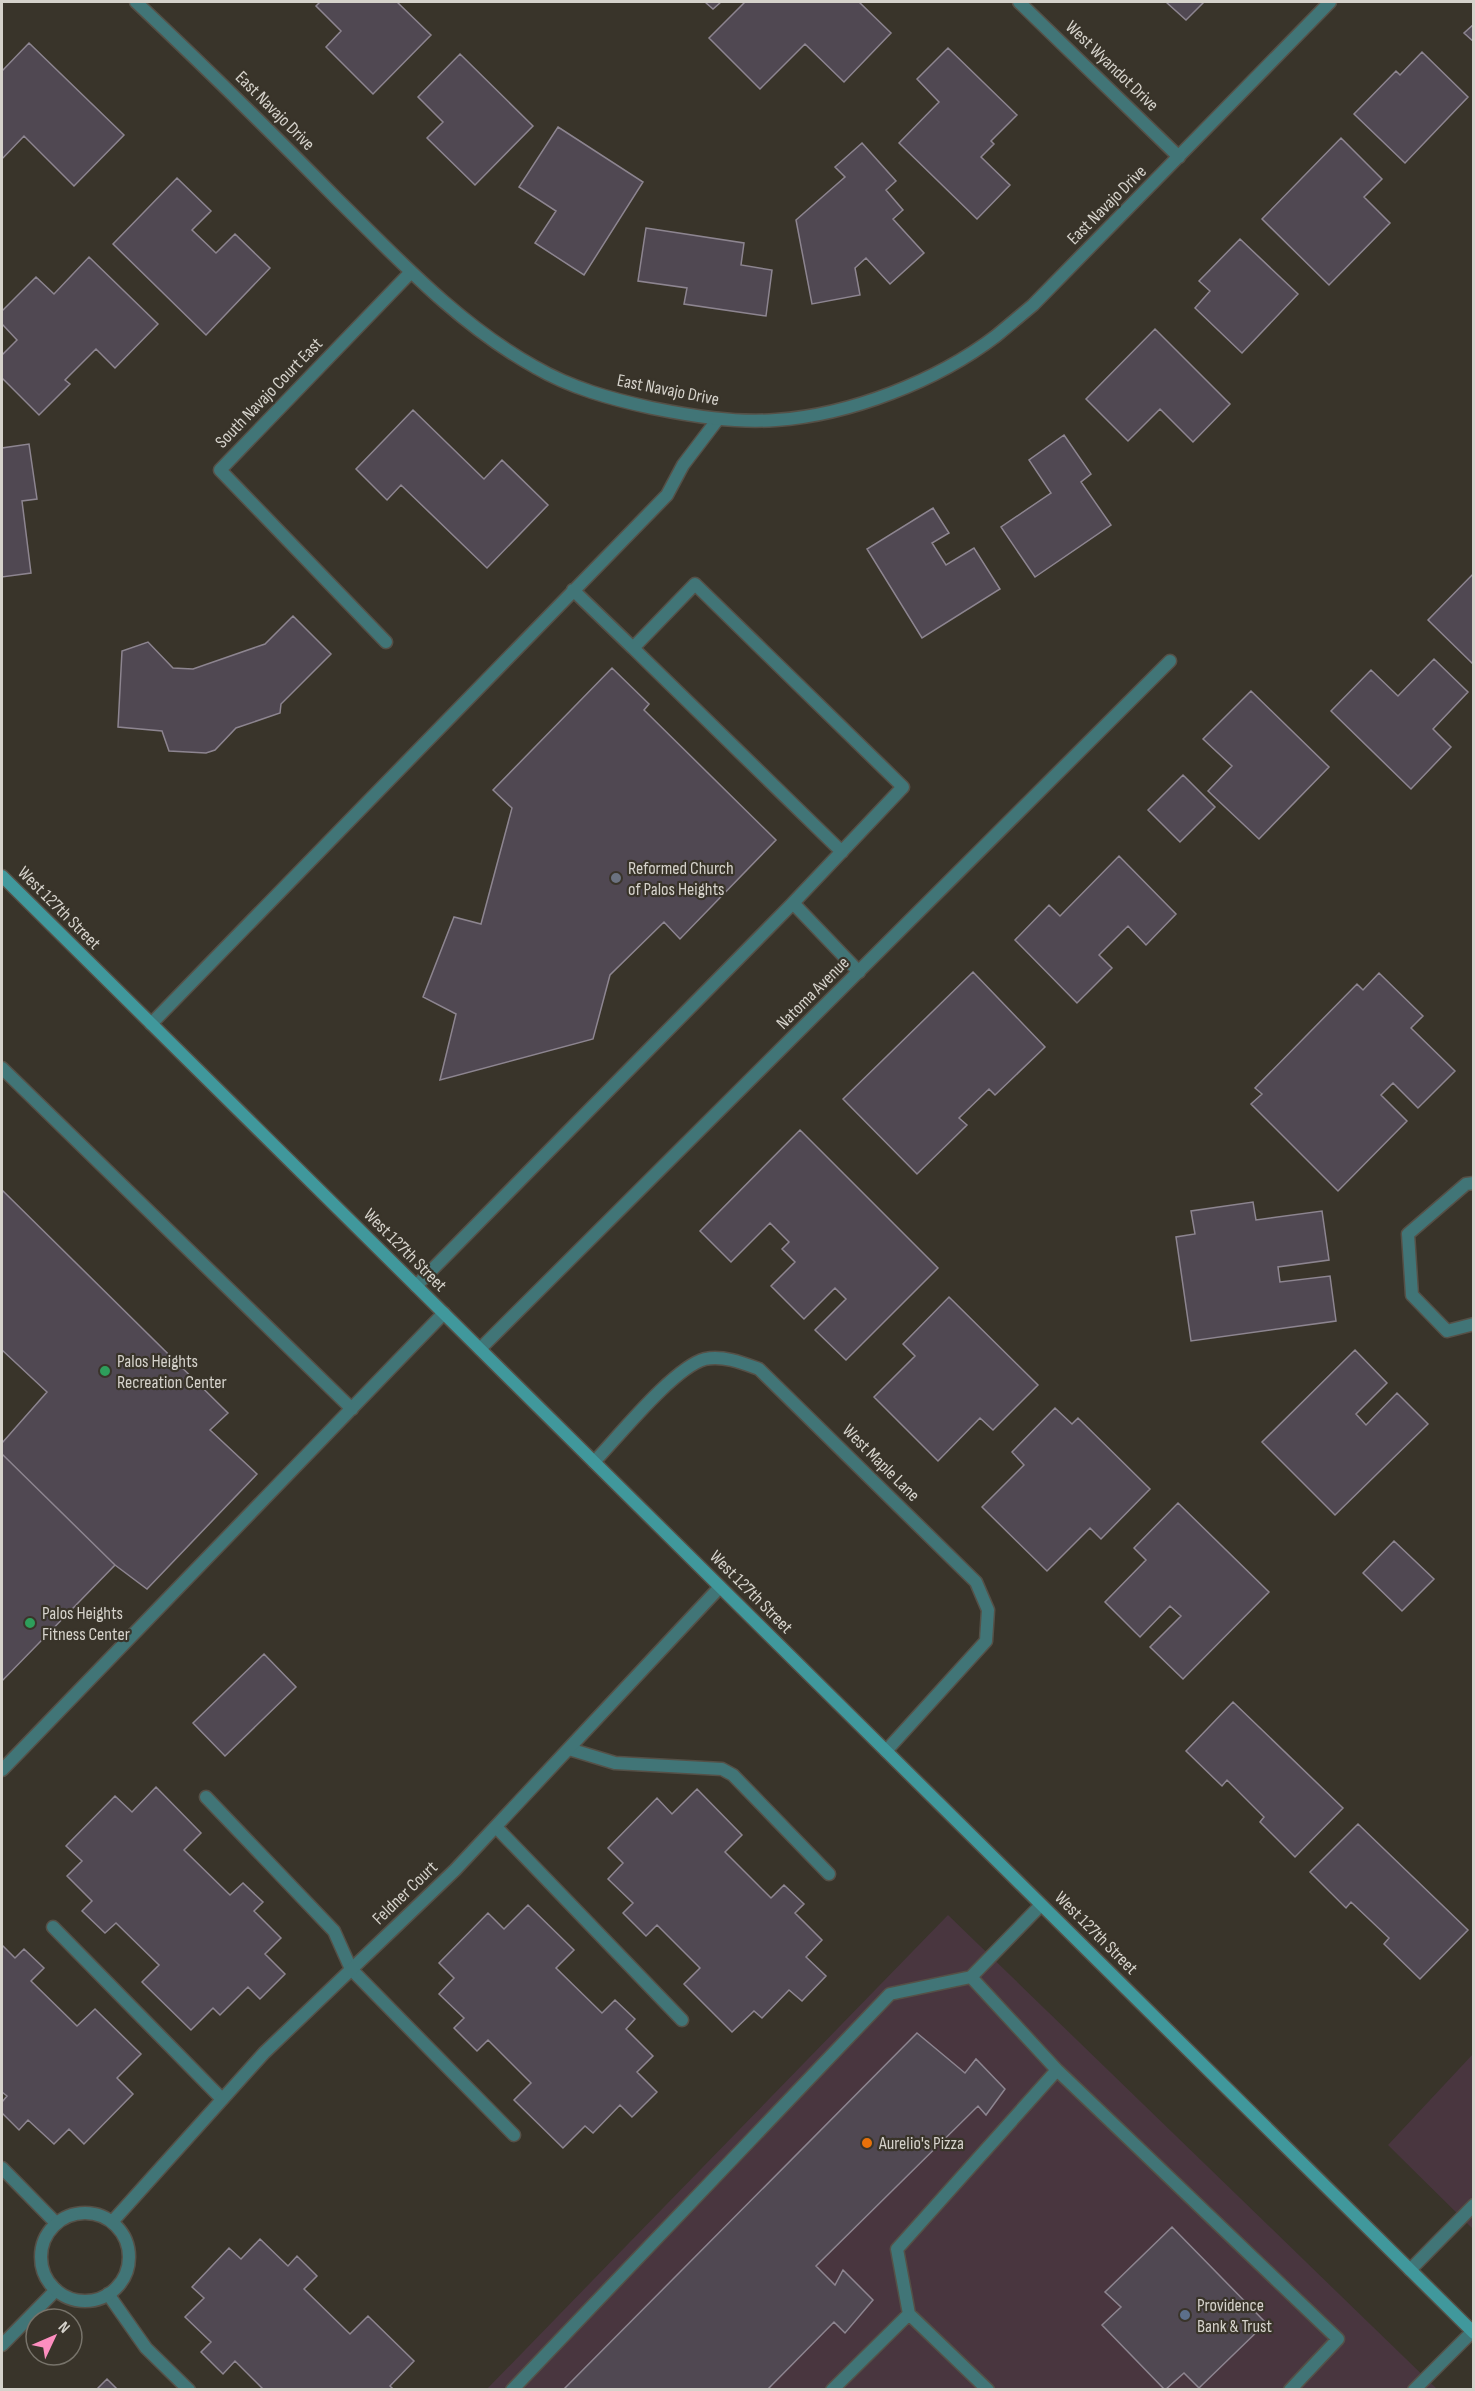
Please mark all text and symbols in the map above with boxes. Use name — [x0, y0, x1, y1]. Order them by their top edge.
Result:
street label: West Wyandot Drive — [1061, 16, 1163, 116]
street label: East Navajo Drive — [231, 67, 319, 155]
street label: East Navajo Drive — [1063, 161, 1151, 249]
street label: South Navajo Court East — [211, 333, 327, 453]
street label: East Navajo Drive — [615, 370, 721, 410]
place label: Reformed Church of Palos Heights — [628, 858, 734, 900]
street label: West 127th Street — [13, 862, 105, 954]
marker: Reformed Church of Palos Heights — [609, 871, 623, 885]
street label: Natoma Avenue — [772, 952, 854, 1034]
street label: West 127th Street — [359, 1204, 451, 1296]
place label: Palos Heights Recreation Center — [117, 1351, 227, 1393]
marker: Palos Heights Recreation Center — [98, 1364, 112, 1378]
street label: West Maple Lane — [838, 1420, 924, 1506]
street label: West 127th Street — [705, 1546, 797, 1638]
place label: Palos Heights Fitness Center — [42, 1603, 130, 1645]
marker: Palos Heights Fitness Center — [23, 1616, 37, 1630]
street label: Feldner Court — [368, 1857, 442, 1929]
street label: West 127th Street — [1050, 1887, 1142, 1979]
place label: Aurelio's Pizza — [878, 2133, 964, 2154]
marker: Aurelio's Pizza — [860, 2136, 874, 2150]
place label: Providence Bank & Trust — [1197, 2295, 1273, 2337]
north arrow — [24, 2307, 84, 2367]
marker: Providence Bank & Trust — [1178, 2308, 1192, 2322]
text: N — [54, 2318, 74, 2337]

